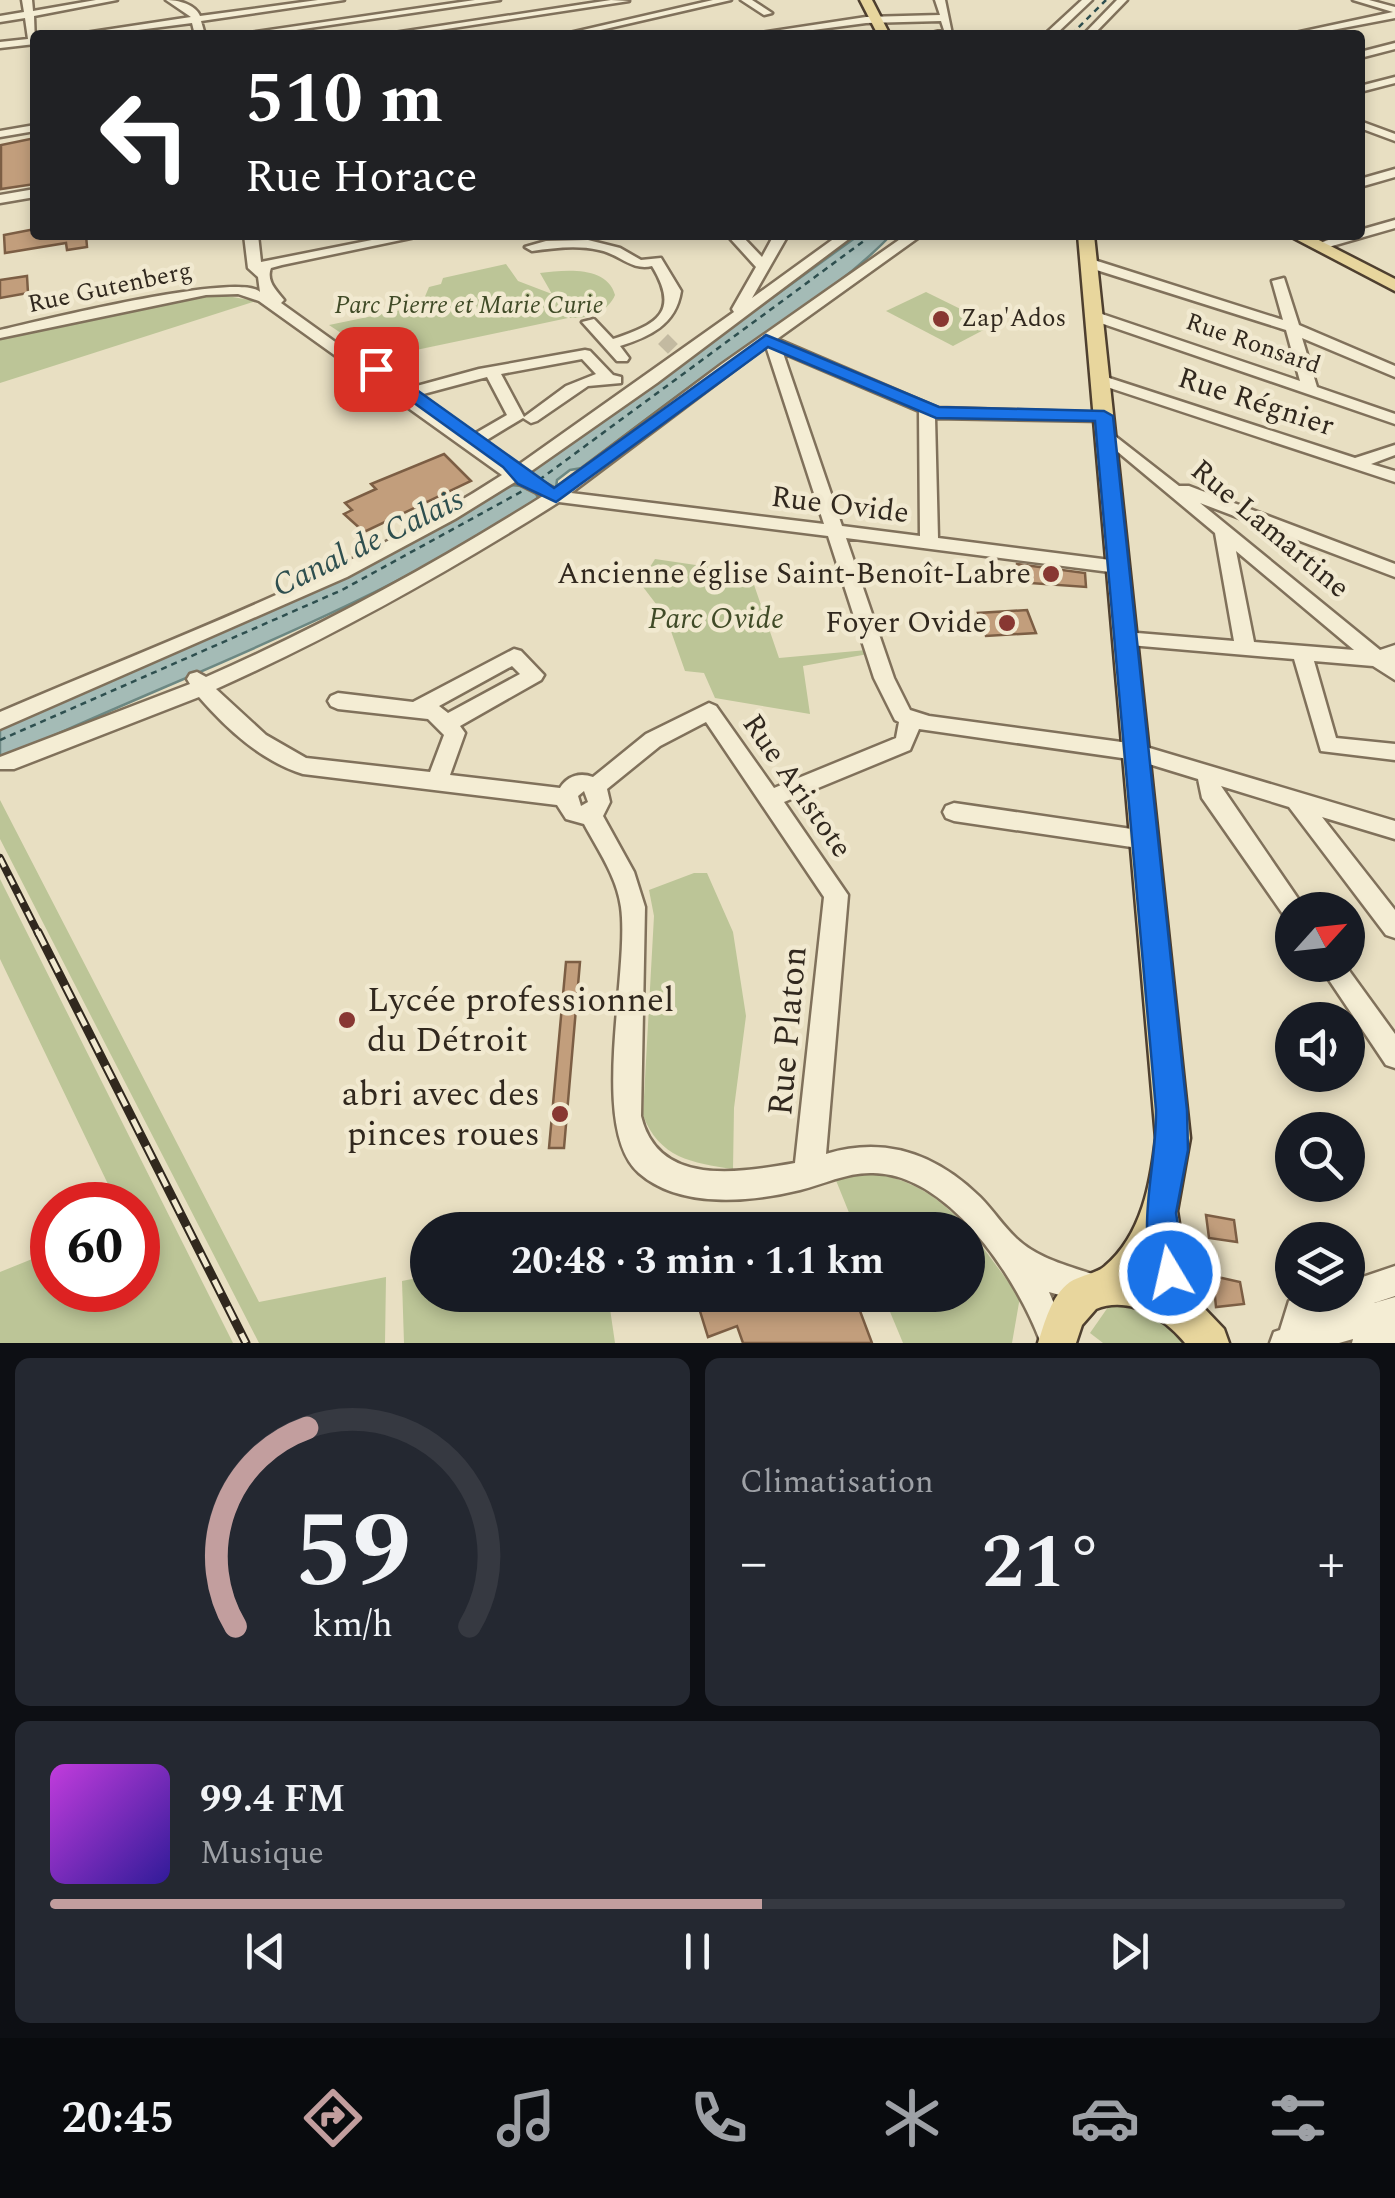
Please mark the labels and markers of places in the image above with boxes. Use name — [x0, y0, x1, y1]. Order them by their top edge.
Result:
place label: Zap'Ados — [961, 300, 1066, 338]
marker: Zap'Ados — [930, 308, 952, 330]
pin — [334, 327, 419, 412]
place label: Ancienne église Saint-Benoît-Labre — [557, 551, 1031, 597]
marker: Ancienne église Saint-Benoît-Labre — [1040, 563, 1062, 585]
place label: Foyer Ovide — [825, 600, 987, 646]
marker: Foyer Ovide — [996, 612, 1018, 634]
place label: Lycée professionnel du Détroit — [367, 974, 674, 1067]
marker: Lycée professionnel du Détroit — [336, 1009, 358, 1031]
place label: abri avec des pinces roues — [342, 1068, 540, 1161]
marker: abri avec des pinces roues — [549, 1103, 571, 1125]

